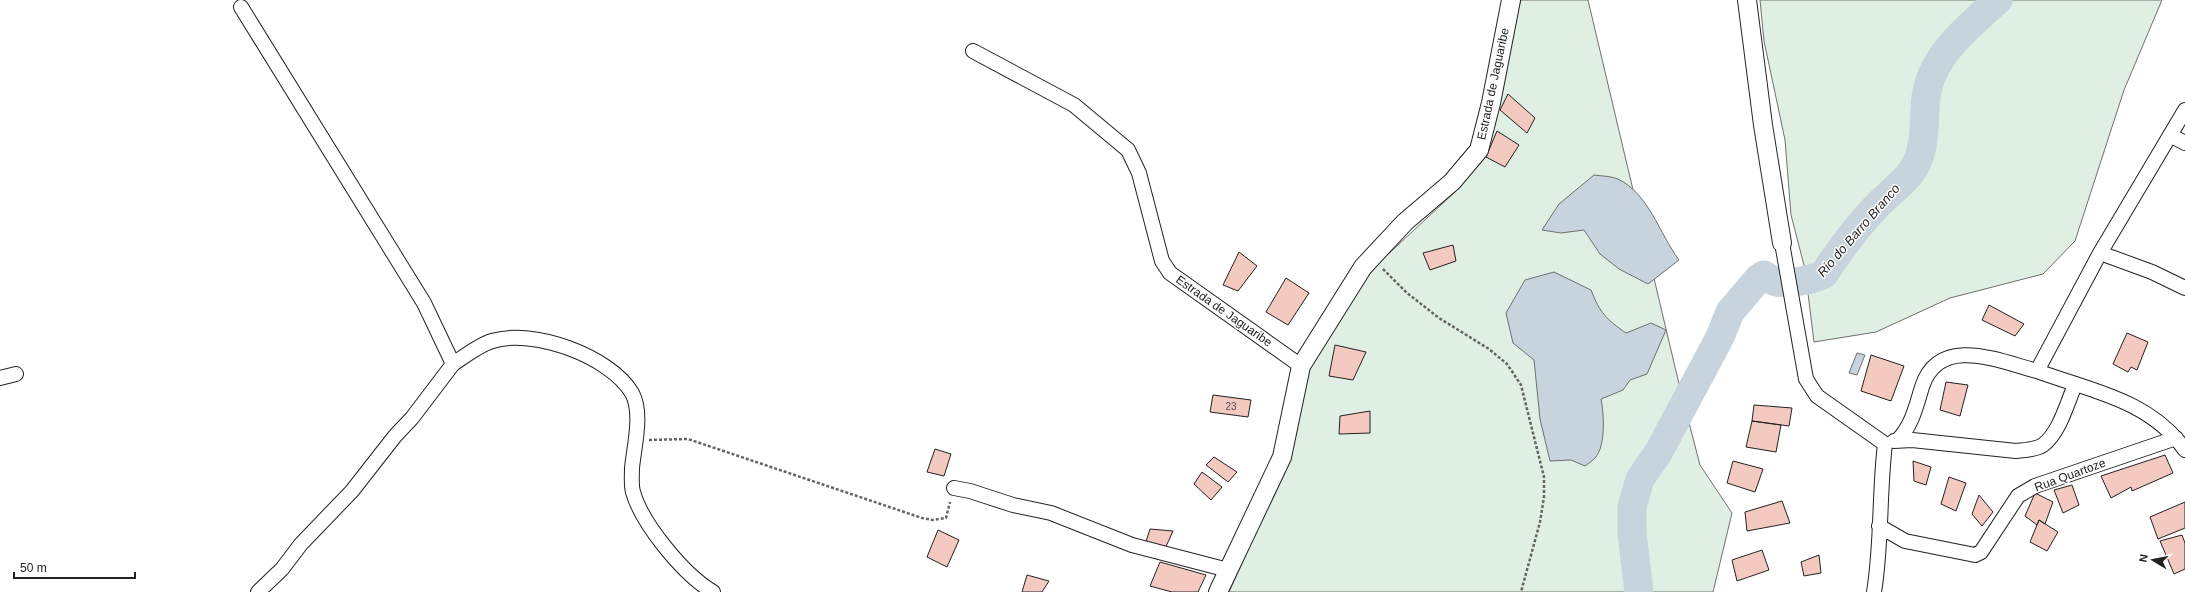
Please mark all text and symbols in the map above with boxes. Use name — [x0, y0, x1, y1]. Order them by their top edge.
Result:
street label: Estrada de Jaguaribe — [1474, 26, 1512, 141]
water label: Rio do Barro Branco — [1814, 181, 1903, 280]
street label: Estrada de Jaguaribe — [1173, 273, 1275, 350]
house number: 23 — [1225, 401, 1237, 412]
street label: Rua Quartoze — [2032, 456, 2108, 494]
north arrow — [2133, 540, 2173, 580]
text: N — [2137, 553, 2150, 563]
scale bar — [14, 554, 135, 580]
text: 50 m — [20, 561, 47, 575]

